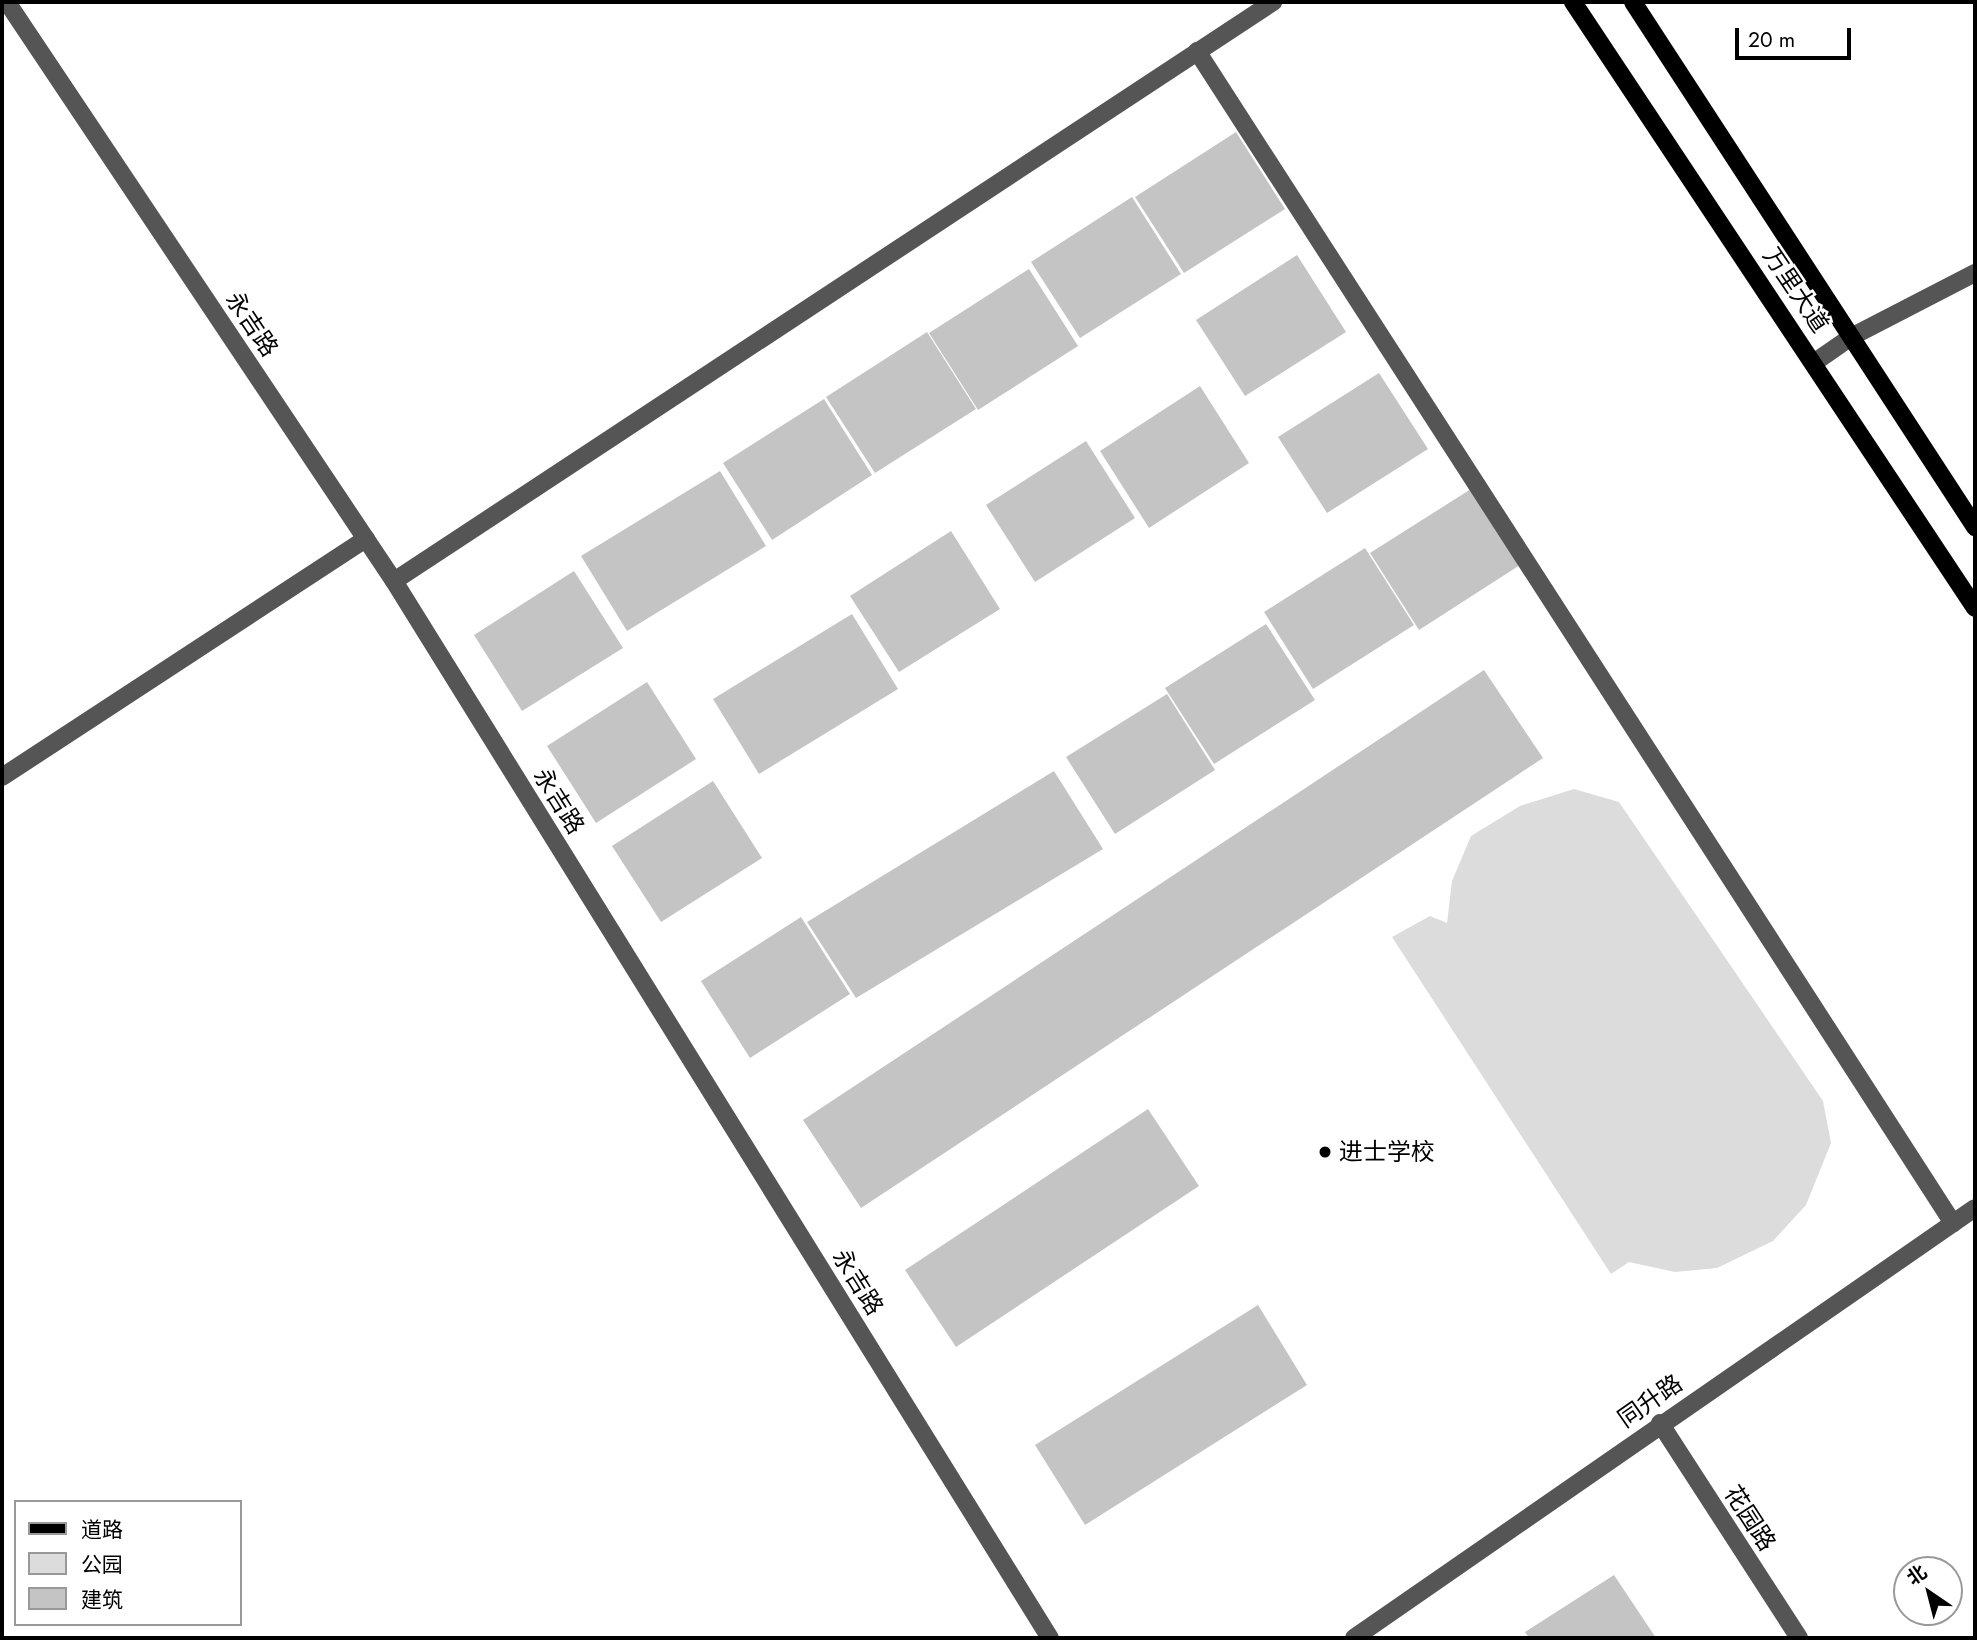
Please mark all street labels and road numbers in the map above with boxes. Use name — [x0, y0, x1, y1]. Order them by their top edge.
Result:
street label: 万里大道 — [1757, 242, 1835, 338]
street label: 永吉路 — [220, 286, 284, 362]
street label: 永吉路 — [528, 763, 590, 839]
street label: 永吉路 — [827, 1244, 889, 1320]
street label: 同升路 — [1612, 1369, 1688, 1433]
street label: 花园路 — [1718, 1480, 1782, 1556]

